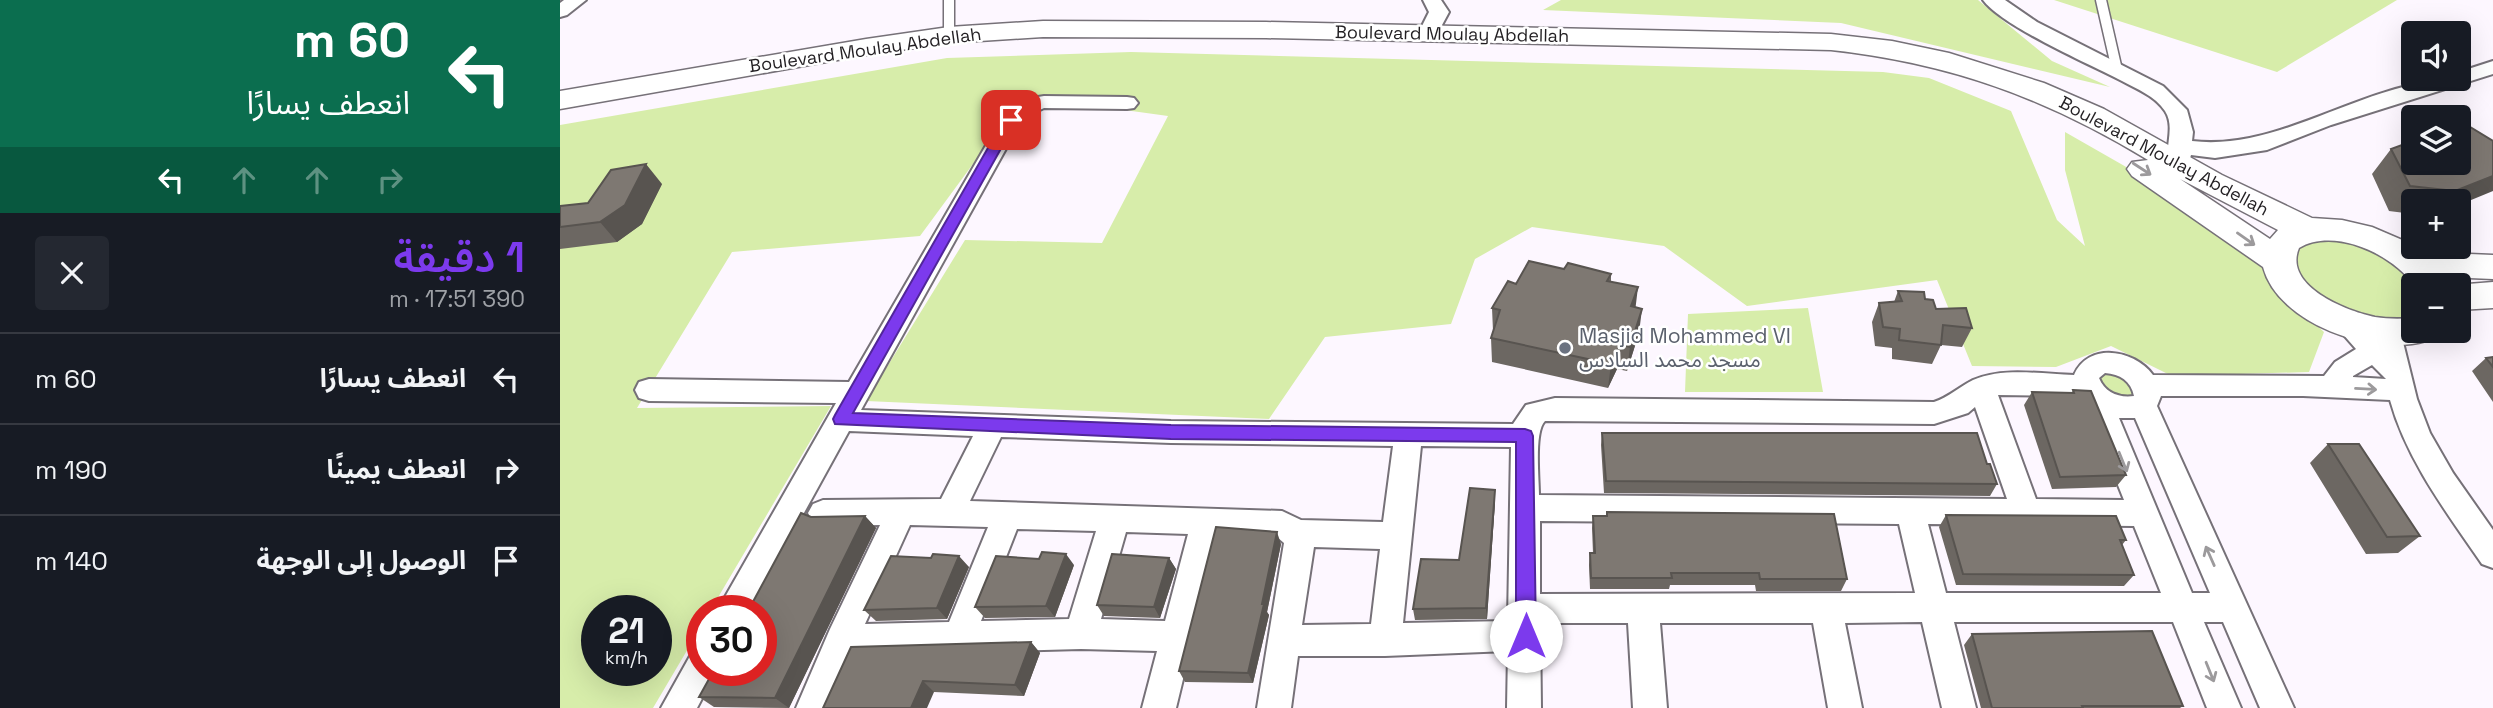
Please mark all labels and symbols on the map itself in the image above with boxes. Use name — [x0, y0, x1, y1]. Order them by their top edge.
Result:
street label: Boulevard Moulay Abdellah — [1335, 20, 1569, 47]
street label: Boulevard Moulay Abdellah — [747, 22, 983, 77]
pin — [981, 90, 1041, 150]
street label: Boulevard Moulay Abdellah — [2055, 90, 2273, 221]
one-way arrow — [2132, 162, 2151, 176]
one-way arrow — [2236, 232, 2255, 246]
place label: Masjid Mohammed VI مسجد محمد السادس — [1579, 322, 1791, 373]
marker: Masjid Mohammed VI مسجد محمد السادس — [1557, 340, 1573, 356]
one-way arrow — [2354, 382, 2377, 395]
one-way arrow — [2118, 450, 2131, 472]
one-way arrow — [2203, 546, 2216, 567]
speed limit sign: 30 — [686, 595, 777, 686]
position arrow — [1489, 599, 1563, 673]
one-way arrow — [2204, 661, 2217, 683]

